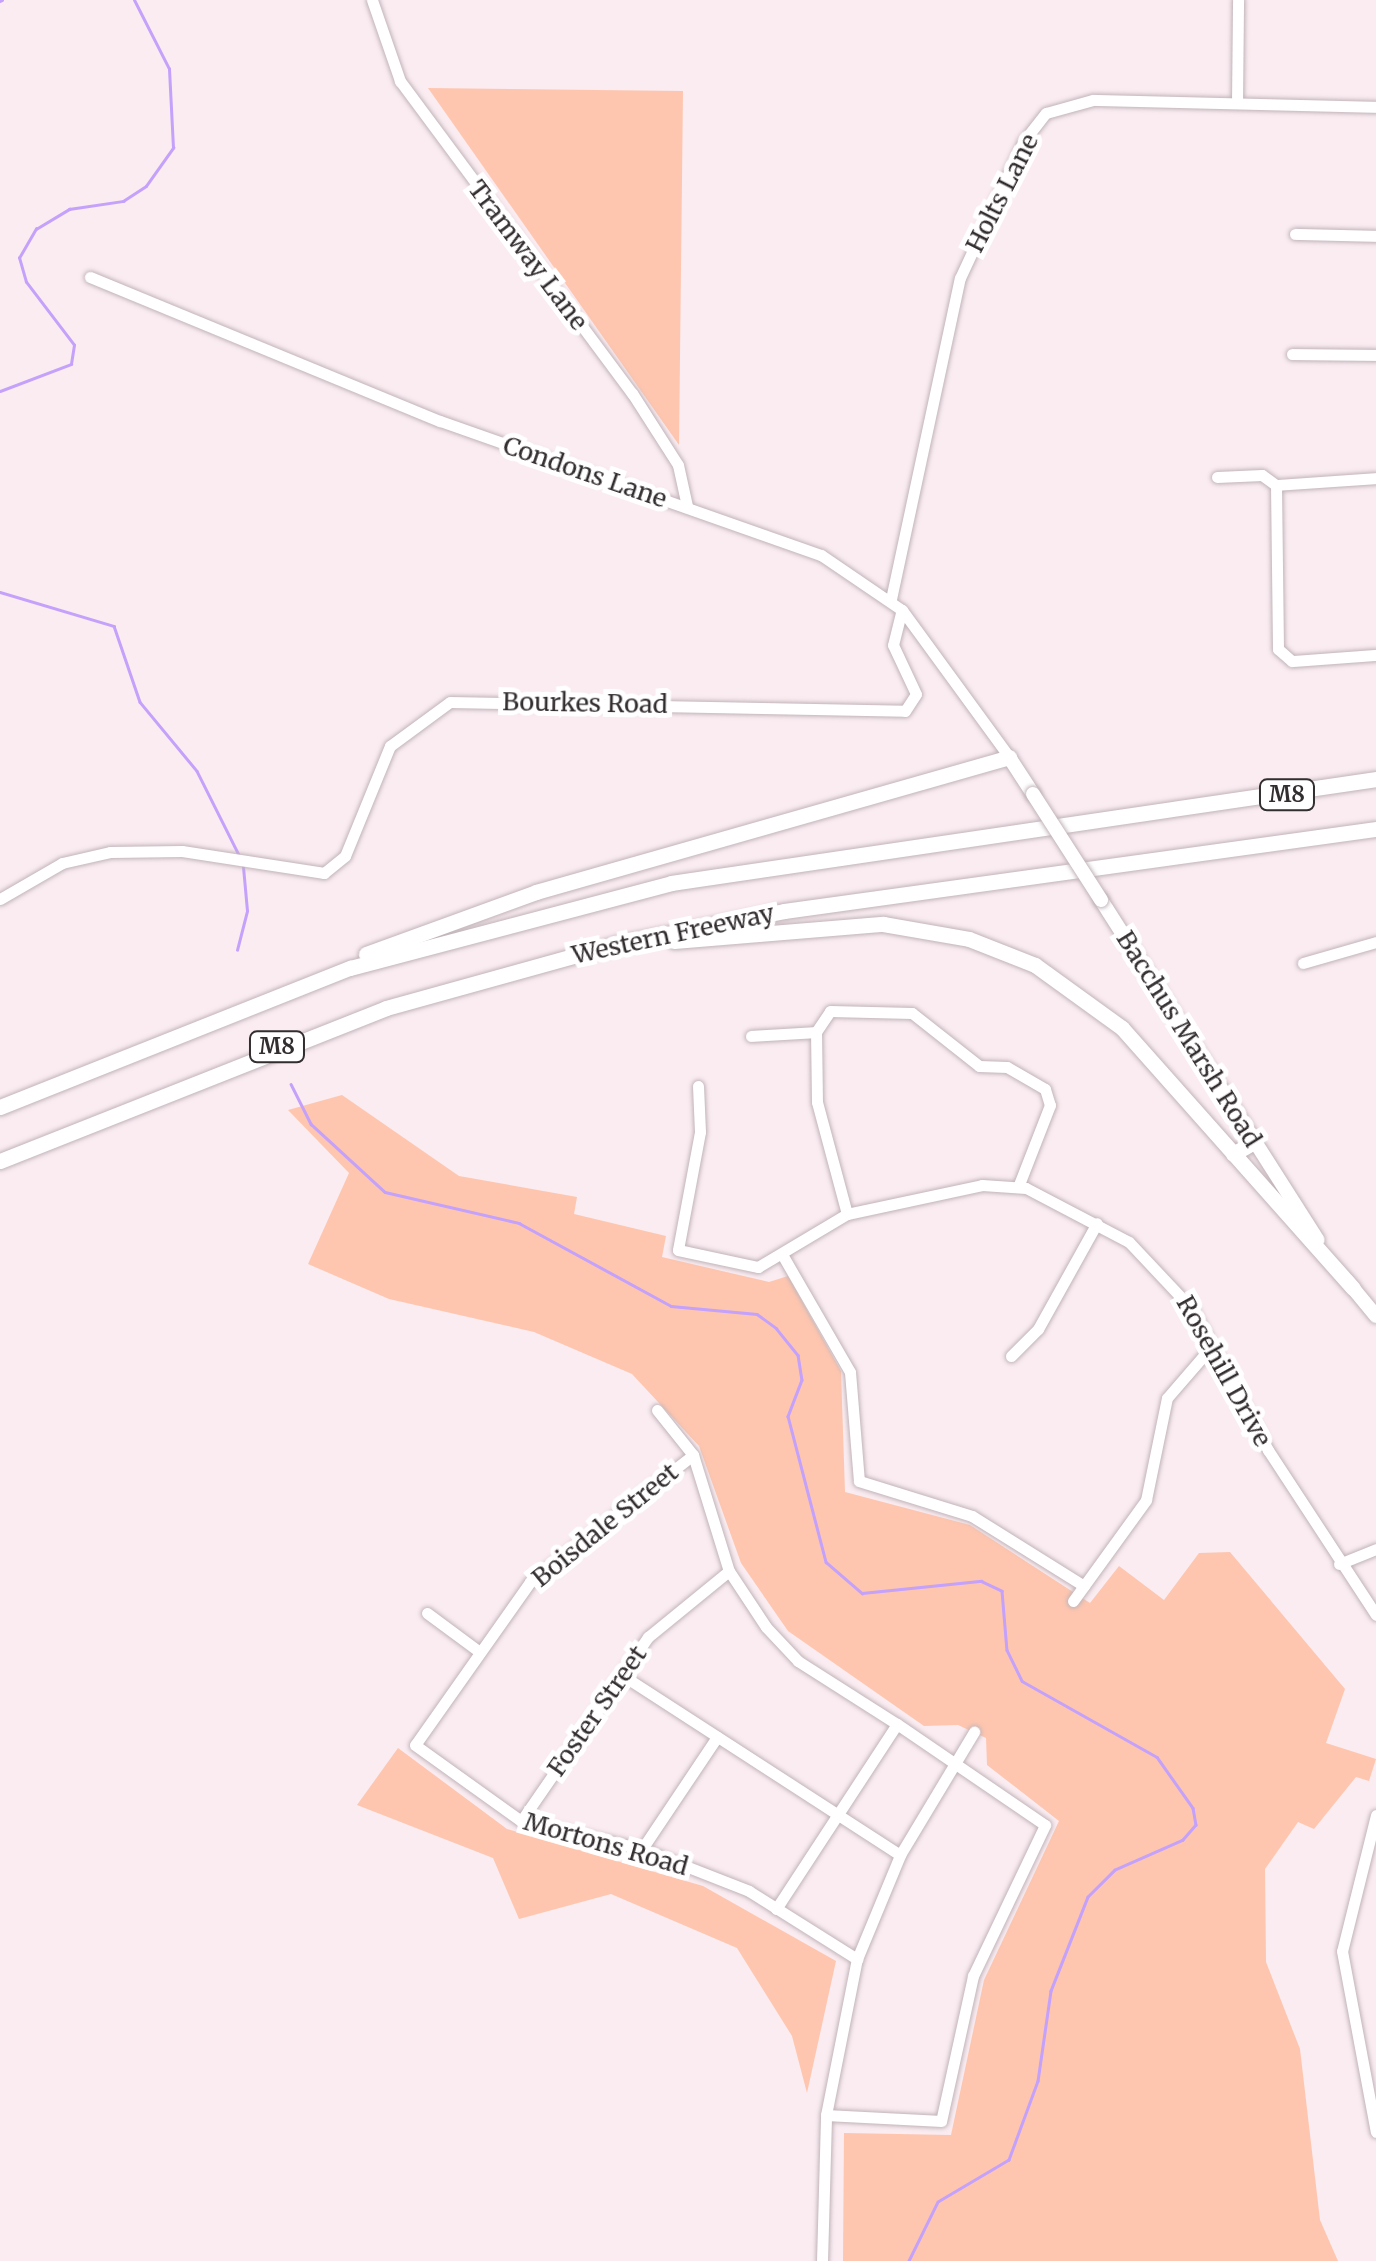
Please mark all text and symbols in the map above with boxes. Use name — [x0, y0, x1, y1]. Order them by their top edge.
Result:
street label: Holts Lane — [959, 129, 1045, 257]
street label: Tramway Lane — [462, 174, 594, 336]
street label: Condons Lane — [499, 430, 671, 514]
street label: Bourkes Road — [502, 687, 668, 719]
road number: M8 — [1257, 778, 1317, 812]
street label: Western Freeway — [569, 898, 777, 970]
street label: Bacchus Marsh Road — [1110, 925, 1268, 1153]
road number: M8 — [247, 1030, 307, 1064]
street label: Rosehill Drive — [1170, 1290, 1278, 1452]
street label: Boisdale Street — [526, 1457, 684, 1593]
street label: Foster Street — [541, 1640, 653, 1782]
street label: Mortons Road — [520, 1806, 692, 1882]

